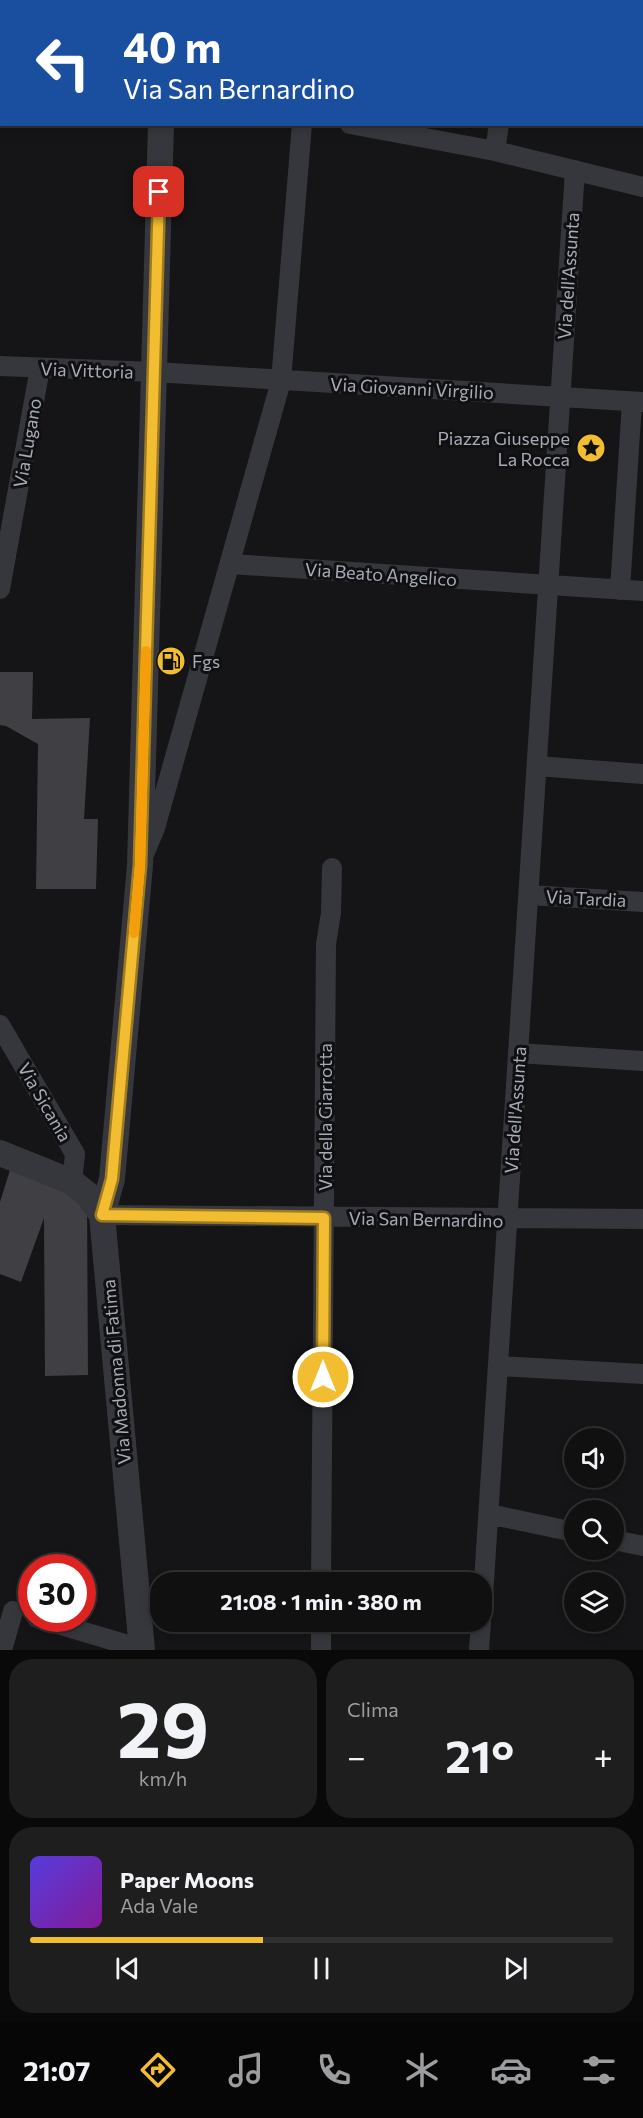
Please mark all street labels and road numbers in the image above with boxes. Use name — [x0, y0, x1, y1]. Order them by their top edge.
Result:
street label: Via dell'Assunta — [553, 212, 583, 340]
street label: Via Vittoria — [40, 357, 134, 383]
street label: Via Giovanni Virgilio — [330, 373, 494, 403]
street label: Via Lugano — [8, 397, 46, 489]
street label: Via Beato Angelico — [304, 558, 458, 590]
street label: Via Tardia — [545, 885, 627, 911]
street label: Via della Giarrotta — [314, 1043, 336, 1191]
street label: Via dell'Assunta — [500, 1046, 530, 1174]
street label: Via Sicania — [14, 1059, 76, 1145]
street label: Via San Bernardino — [349, 1207, 503, 1231]
street label: Via Madonna di Fatima — [97, 1278, 135, 1466]

